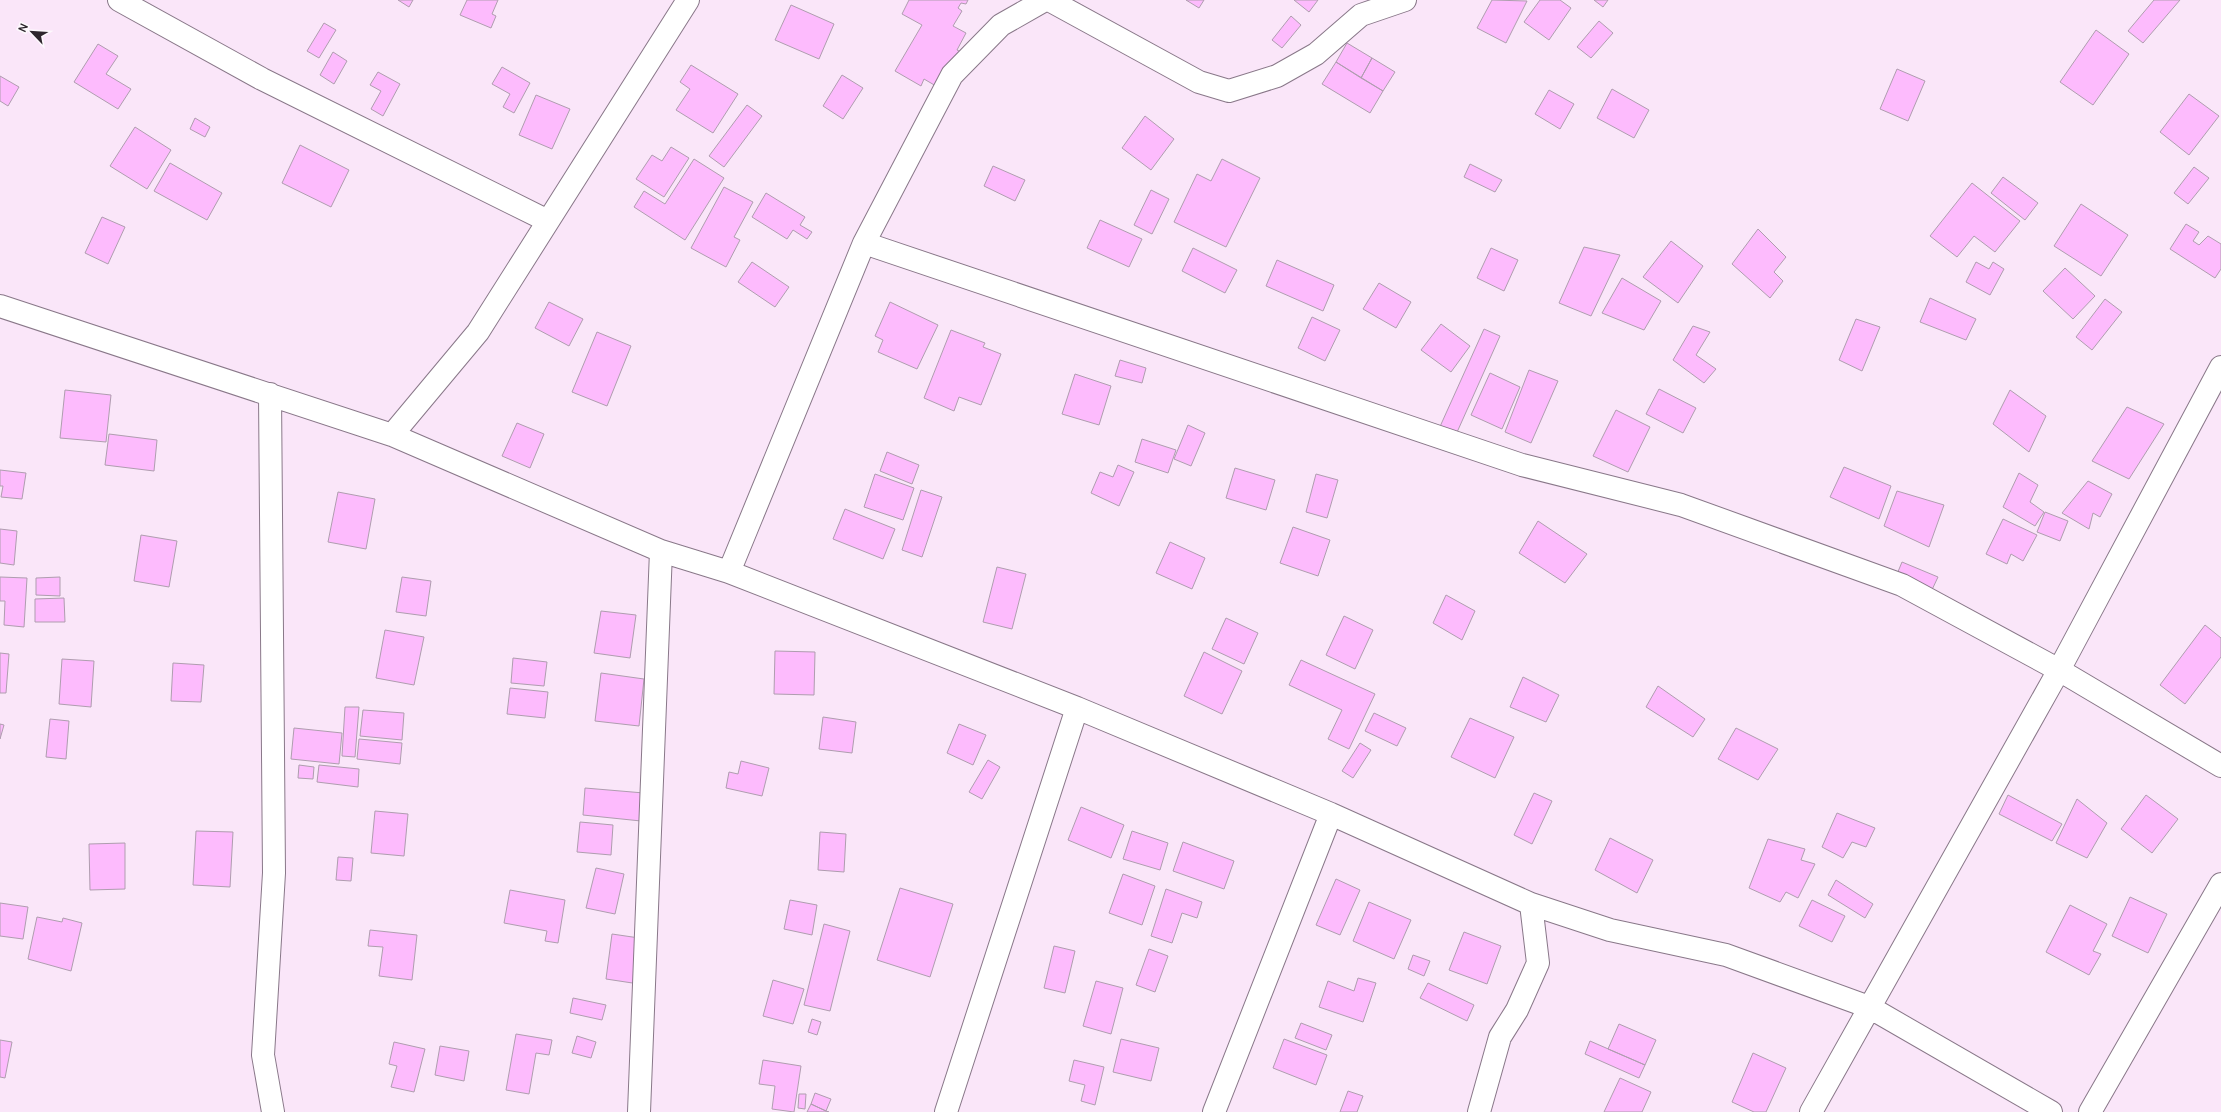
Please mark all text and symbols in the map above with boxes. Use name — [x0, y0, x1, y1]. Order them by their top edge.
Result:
north arrow — [12, 12, 52, 52]
text: N — [14, 21, 31, 34]

